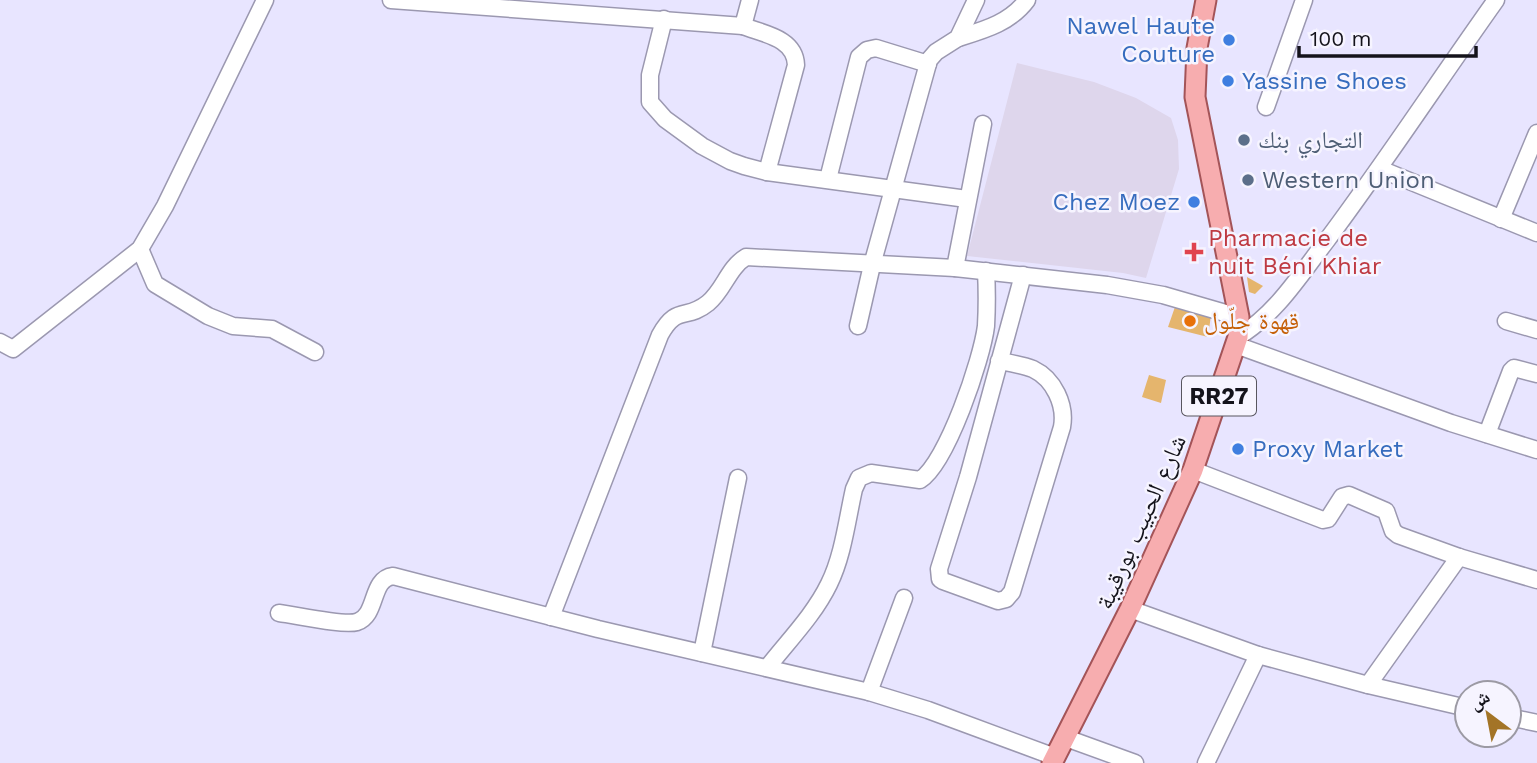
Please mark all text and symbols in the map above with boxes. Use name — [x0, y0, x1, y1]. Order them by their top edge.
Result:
place label: Nawel Haute Couture — [1066, 12, 1215, 68]
scale bar — [1299, 14, 1476, 58]
text: 100 m — [1310, 26, 1372, 51]
marker: Nawel Haute Couture — [1221, 32, 1237, 48]
place label: Yassine Shoes — [1242, 67, 1407, 95]
marker: Yassine Shoes — [1220, 73, 1236, 89]
place label: التجاري بنك — [1258, 126, 1363, 159]
marker: التجاري بنك — [1236, 132, 1252, 148]
place label: Western Union — [1262, 166, 1435, 194]
marker: Western Union — [1240, 172, 1256, 188]
place label: Chez Moez — [1052, 188, 1180, 216]
marker: Chez Moez — [1186, 194, 1202, 210]
place label: Pharmacie de nuit Béni Khiar — [1208, 224, 1382, 280]
marker: Pharmacie de nuit Béni Khiar — [1186, 244, 1202, 260]
place label: قهوة جلّول — [1204, 306, 1299, 335]
marker: قهوة جلّول — [1182, 313, 1198, 329]
road number: RR27 — [1182, 376, 1256, 416]
street label: شارع الحبيب بورقيبة — [1090, 431, 1193, 614]
place label: Proxy Market — [1252, 435, 1403, 463]
marker: Proxy Market — [1230, 441, 1246, 457]
north arrow — [1453, 679, 1523, 749]
text: ش — [1465, 685, 1494, 715]

